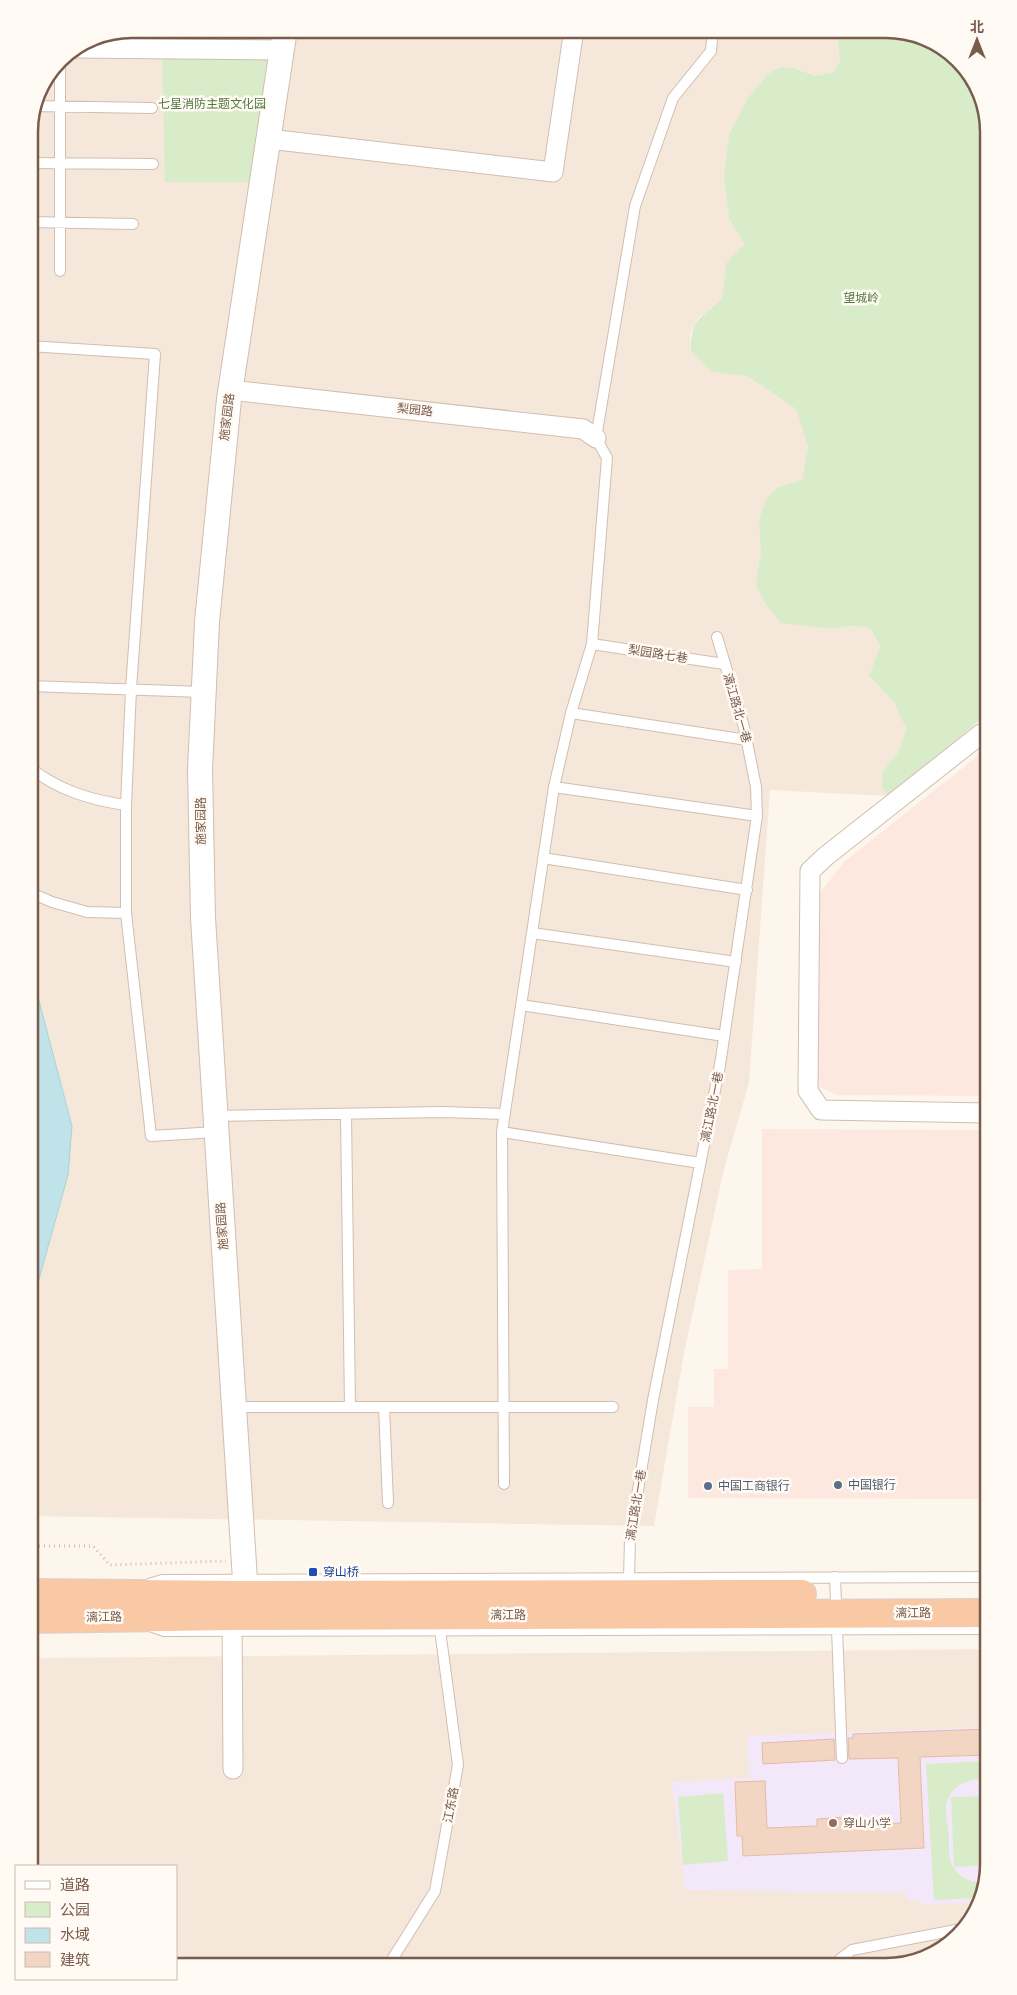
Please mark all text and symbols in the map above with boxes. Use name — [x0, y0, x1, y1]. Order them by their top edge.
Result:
north arrow — [952, 15, 1002, 65]
text: 北 — [970, 18, 984, 36]
park label: 七星消防主题文化园 — [158, 96, 266, 112]
park label: 望城岭 — [843, 290, 879, 306]
street label: 施家园路 — [216, 392, 238, 442]
street label: 梨园路 — [396, 400, 434, 420]
street label: 梨园路七巷 — [627, 641, 689, 667]
street label: 漓江路北一巷 — [719, 671, 755, 745]
street label: 施家园路 — [193, 797, 209, 845]
street label: 漓江路北一巷 — [697, 1070, 727, 1144]
street label: 施家园路 — [212, 1201, 232, 1251]
street label: 漓江路北一巷 — [622, 1468, 650, 1542]
place label: 中国银行 — [848, 1477, 896, 1493]
place label: 中国工商银行 — [718, 1478, 790, 1494]
marker: 中国银行 — [832, 1479, 844, 1491]
marker: 中国工商银行 — [702, 1480, 714, 1492]
place label: 穿山桥 — [323, 1564, 359, 1580]
marker: 穿山桥 — [307, 1566, 319, 1578]
street label: 漓江路 — [895, 1605, 931, 1621]
street label: 漓江路 — [490, 1607, 526, 1623]
street label: 漓江路 — [86, 1609, 122, 1625]
street label: 江东路 — [440, 1786, 462, 1824]
place label: 穿山小学 — [843, 1815, 891, 1831]
marker: 穿山小学 — [827, 1817, 839, 1829]
legend — [15, 1865, 178, 1980]
text: 道路 — [60, 1874, 90, 1895]
text: 公园 — [60, 1899, 90, 1920]
text: 水域 — [60, 1924, 90, 1945]
text: 建筑 — [60, 1949, 90, 1970]

